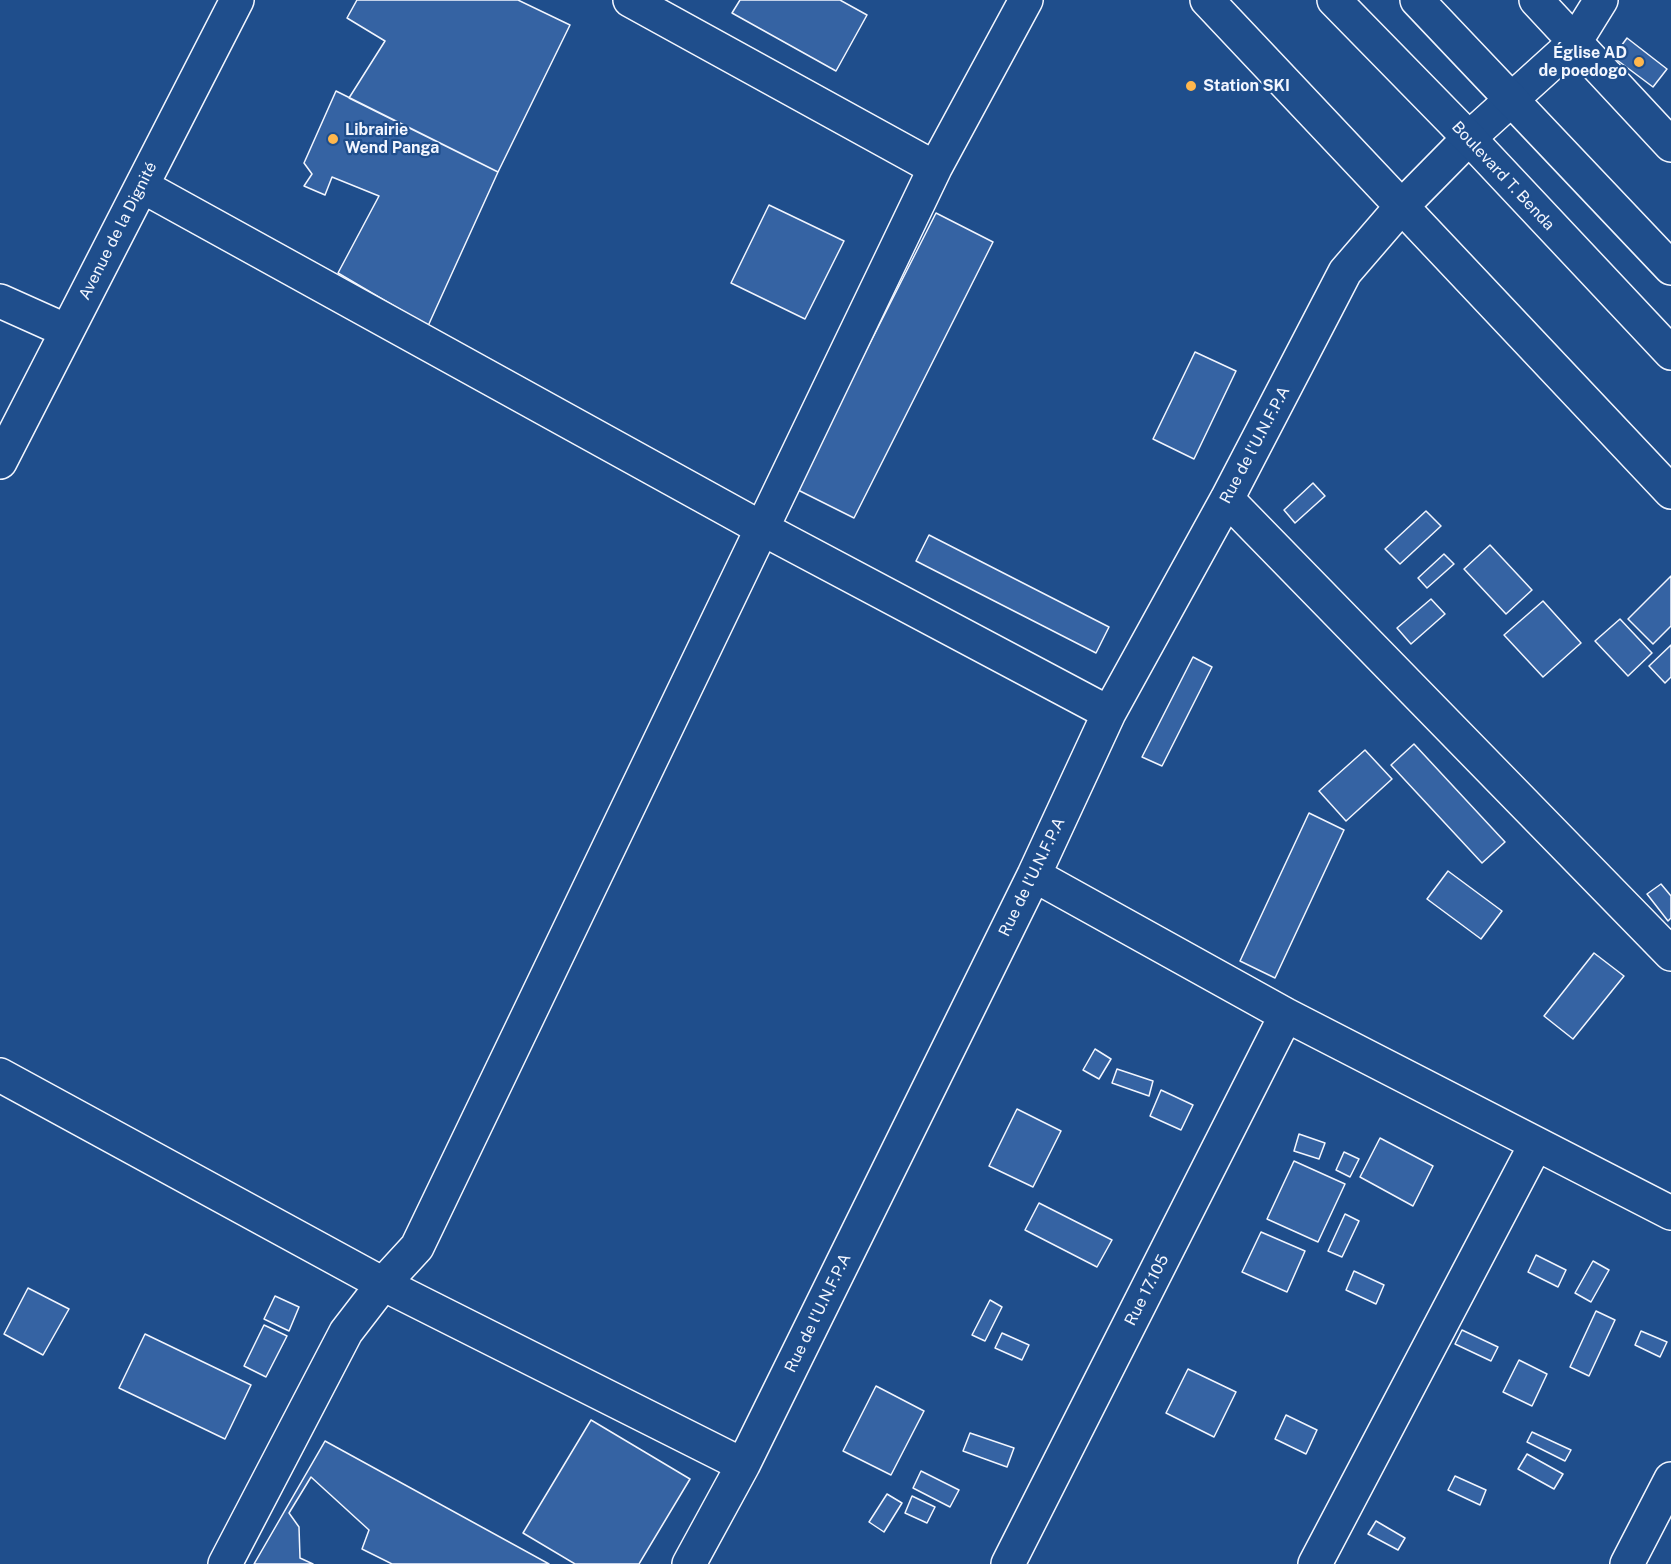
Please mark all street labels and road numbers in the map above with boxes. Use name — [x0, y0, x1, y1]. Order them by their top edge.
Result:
street label: Boulevard T. Benda — [1448, 117, 1558, 235]
street label: Avenue de la Dignité — [75, 159, 161, 303]
street label: Rue de l'U.N.F.P.A — [1216, 383, 1294, 507]
street label: Rue de l'U.N.F.P.A — [995, 814, 1069, 940]
street label: Rue de l'U.N.F.P.A — [781, 1250, 855, 1376]
street label: Rue 17.105 — [1121, 1251, 1173, 1329]

